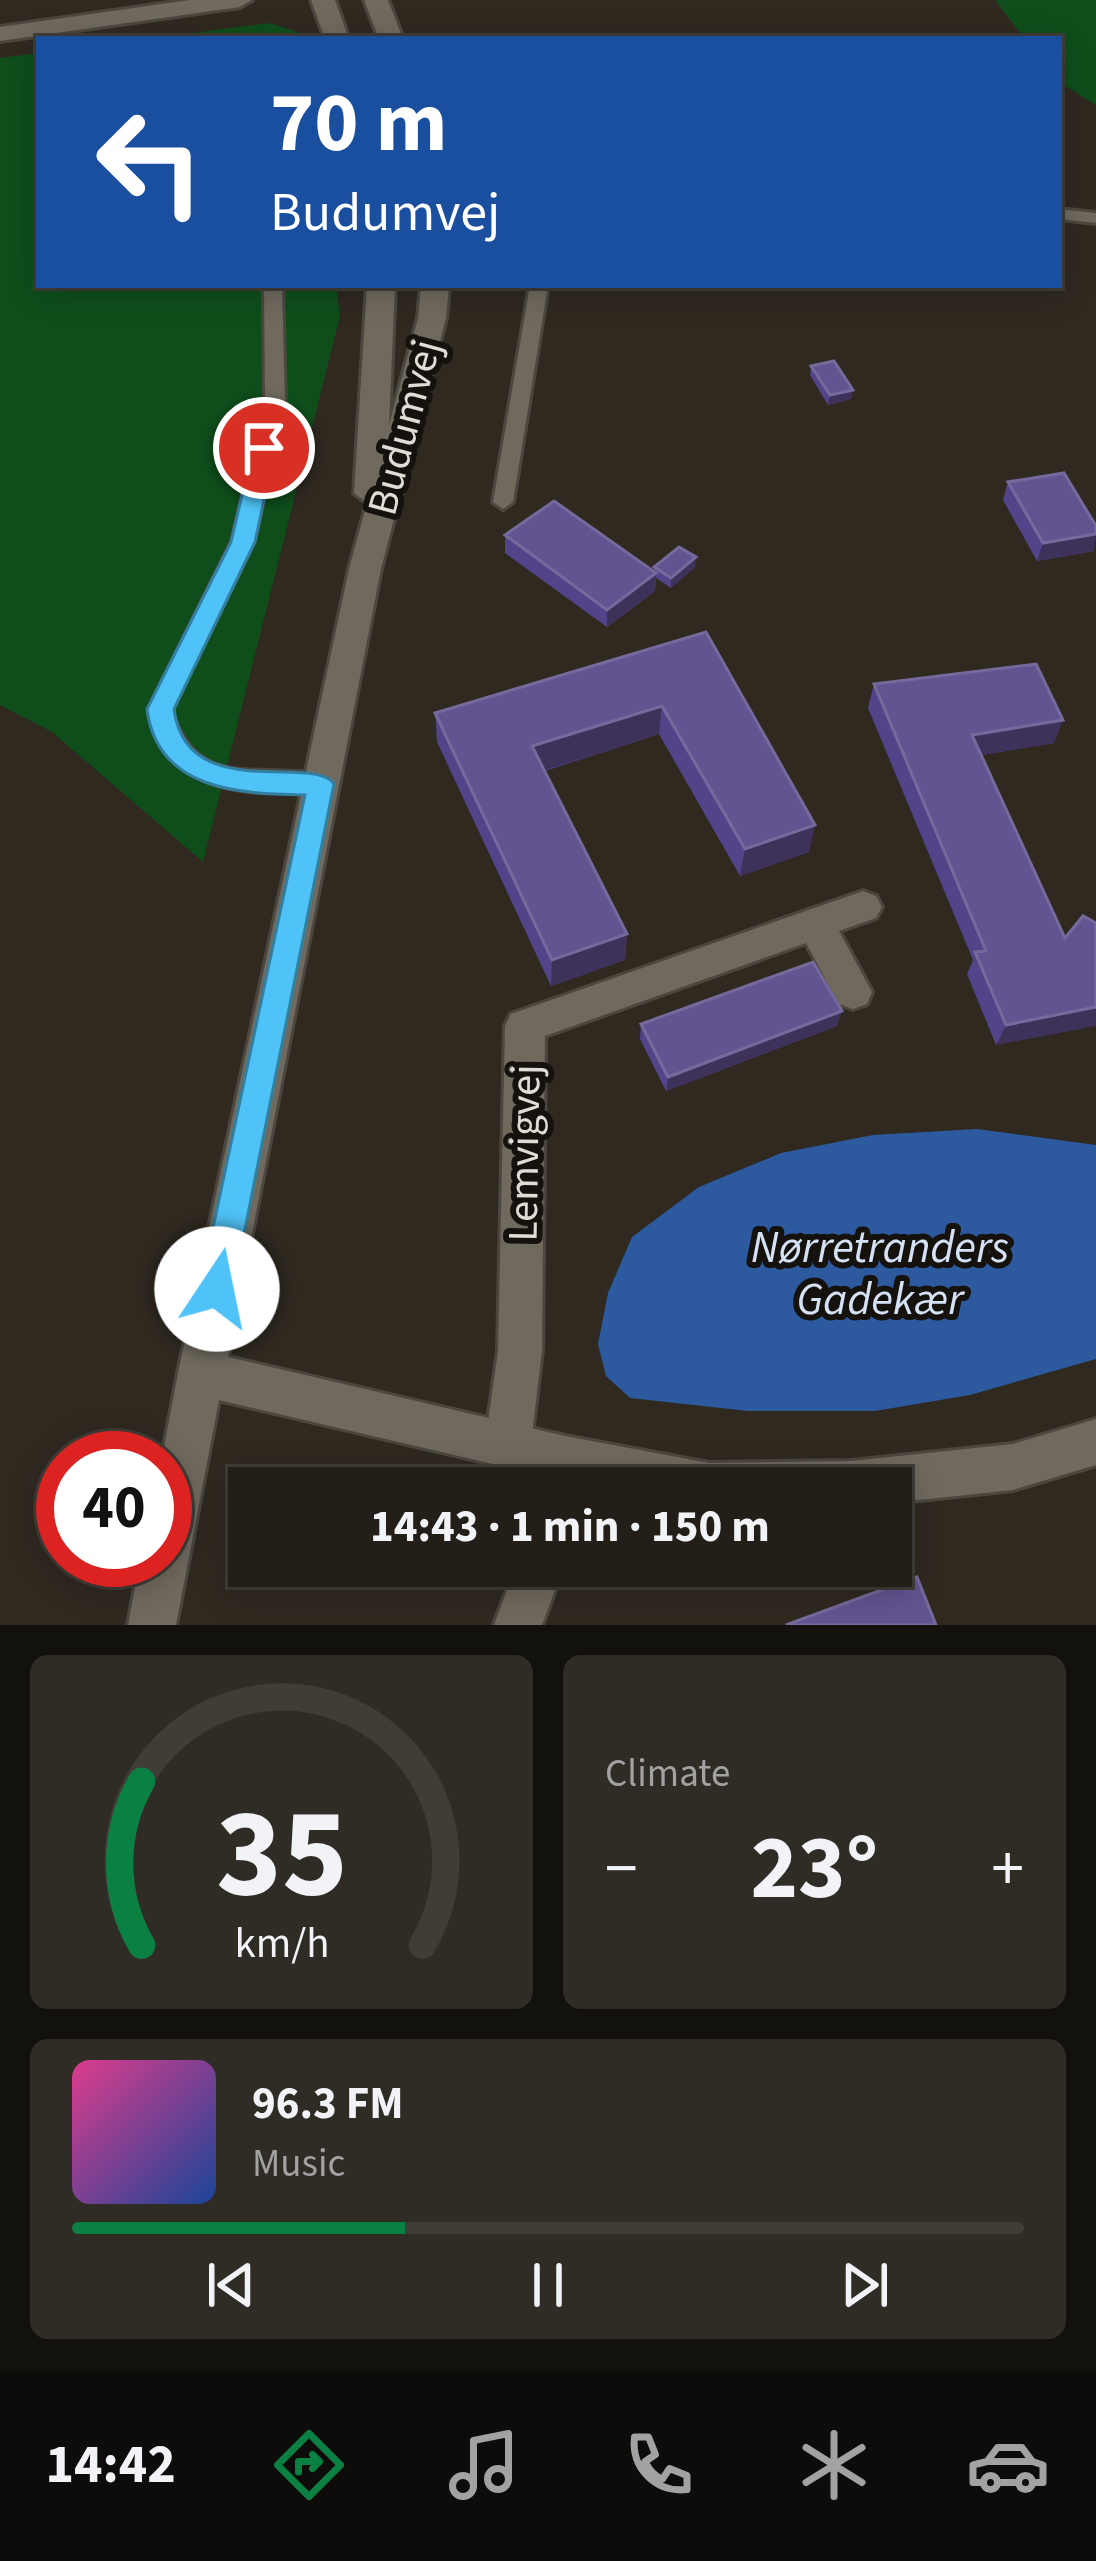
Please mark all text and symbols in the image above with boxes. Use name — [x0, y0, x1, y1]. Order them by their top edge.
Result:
text: 70 m — [270, 64, 448, 184]
icon: left — [72, 84, 228, 240]
text: Budumvej — [270, 175, 500, 252]
street label: Budumvej — [353, 333, 457, 522]
pin — [213, 397, 315, 499]
icon: arrive — [231, 415, 297, 481]
street label: Lemvigvej — [493, 1064, 557, 1242]
water label: Nørretranders Gadekær — [751, 1216, 1009, 1332]
position arrow — [154, 1226, 280, 1352]
speed limit sign: 40 — [36, 1431, 192, 1587]
text: 14:43 · 1 min · 150 m — [370, 1495, 770, 1559]
text: Climate — [605, 1746, 730, 1802]
text: 35 — [216, 1766, 347, 1944]
text: 23° — [751, 1805, 878, 1933]
text: − — [605, 1822, 638, 1916]
text: + — [991, 1822, 1024, 1916]
text: km/h — [234, 1913, 329, 1974]
text: 96.3 FM — [252, 2072, 404, 2136]
text: Music — [252, 2136, 345, 2192]
icon: previous — [198, 2252, 264, 2318]
icon: pause — [515, 2252, 581, 2318]
icon: next — [832, 2252, 898, 2318]
icon: directions — [267, 2423, 351, 2507]
icon: music — [442, 2423, 526, 2507]
icon: phone — [617, 2423, 701, 2507]
icon: climate — [792, 2423, 876, 2507]
icon: car — [966, 2423, 1050, 2507]
text: 14:42 — [45, 2427, 176, 2504]

